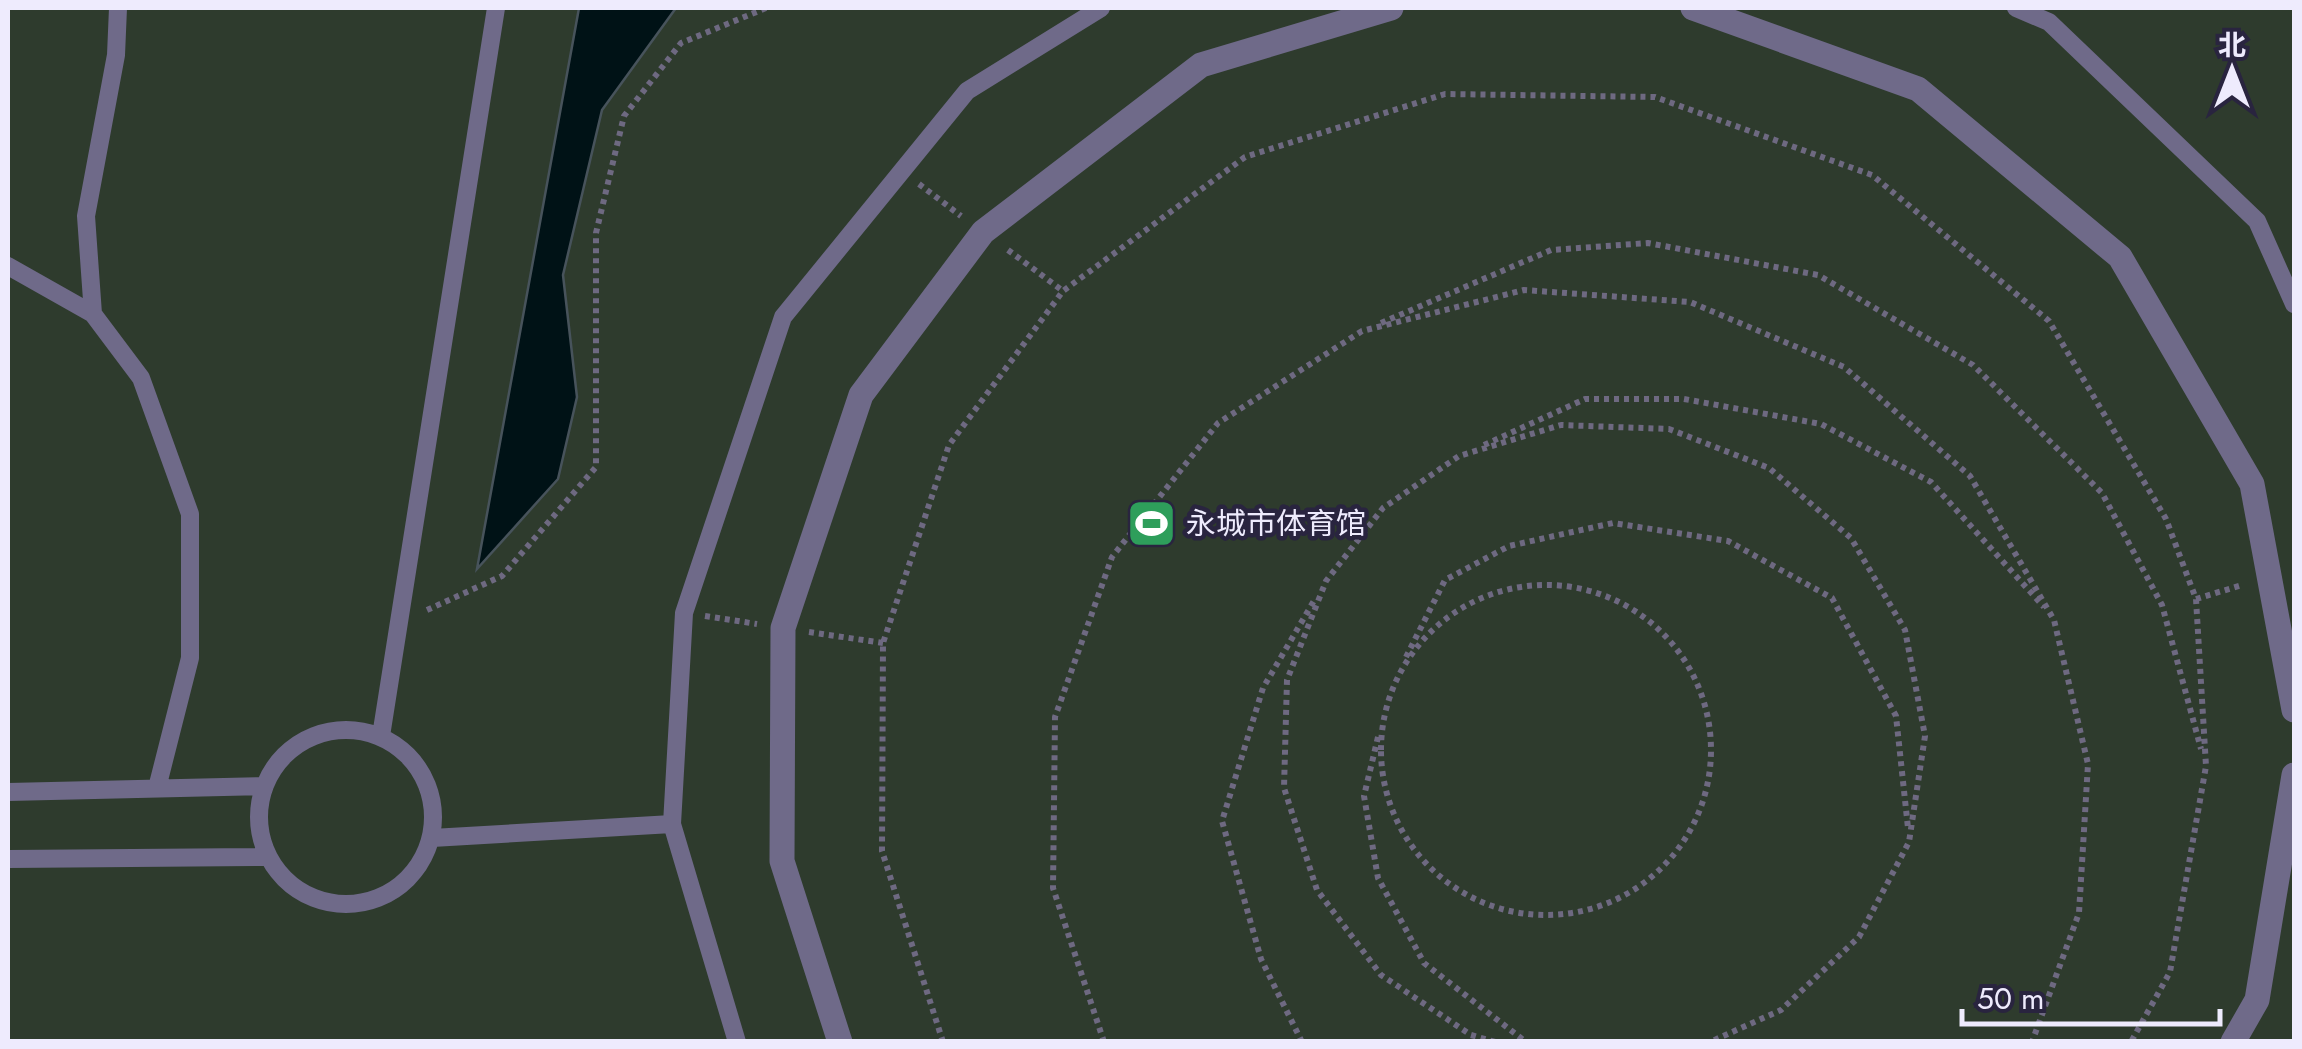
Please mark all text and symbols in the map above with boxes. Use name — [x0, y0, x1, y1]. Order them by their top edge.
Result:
north arrow — [2182, 20, 2282, 120]
text: 北 — [2218, 25, 2246, 66]
sports icon: 永城市体育馆 — [1125, 498, 1177, 550]
place label: 永城市体育馆 — [1186, 502, 1366, 545]
scale bar — [1962, 964, 2220, 1026]
text: 50 m — [1977, 977, 2044, 1020]

